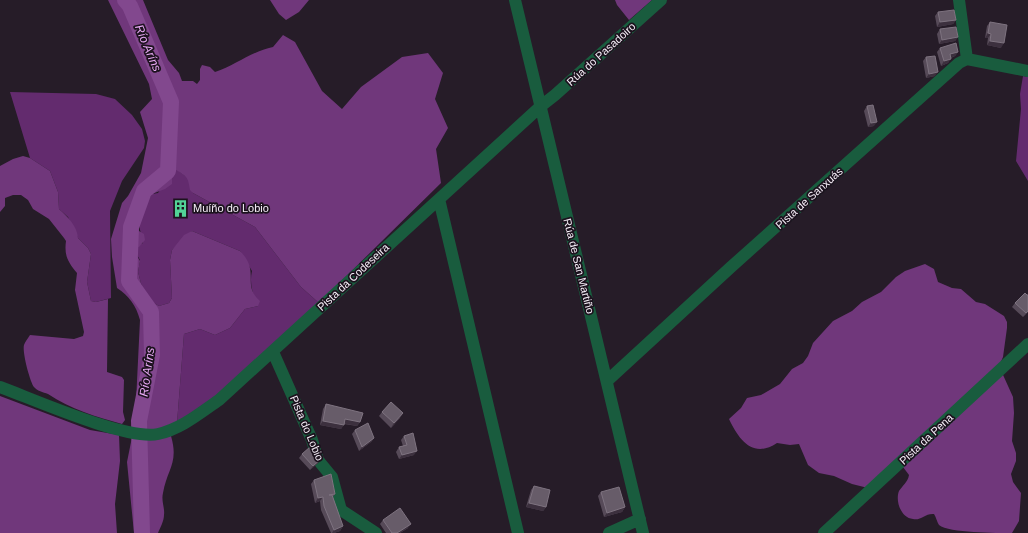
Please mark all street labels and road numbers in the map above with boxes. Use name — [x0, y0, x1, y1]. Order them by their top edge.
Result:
street label: Rúa do Pasadoiro — [564, 20, 638, 88]
street label: Pista de Sanxuás — [773, 165, 845, 231]
street label: Rúa de San Martiño — [561, 217, 597, 315]
street label: Pista da Codeseira — [315, 240, 392, 313]
street label: Pista do Lobio — [288, 394, 326, 462]
street label: Pista da Pena — [897, 411, 956, 467]

